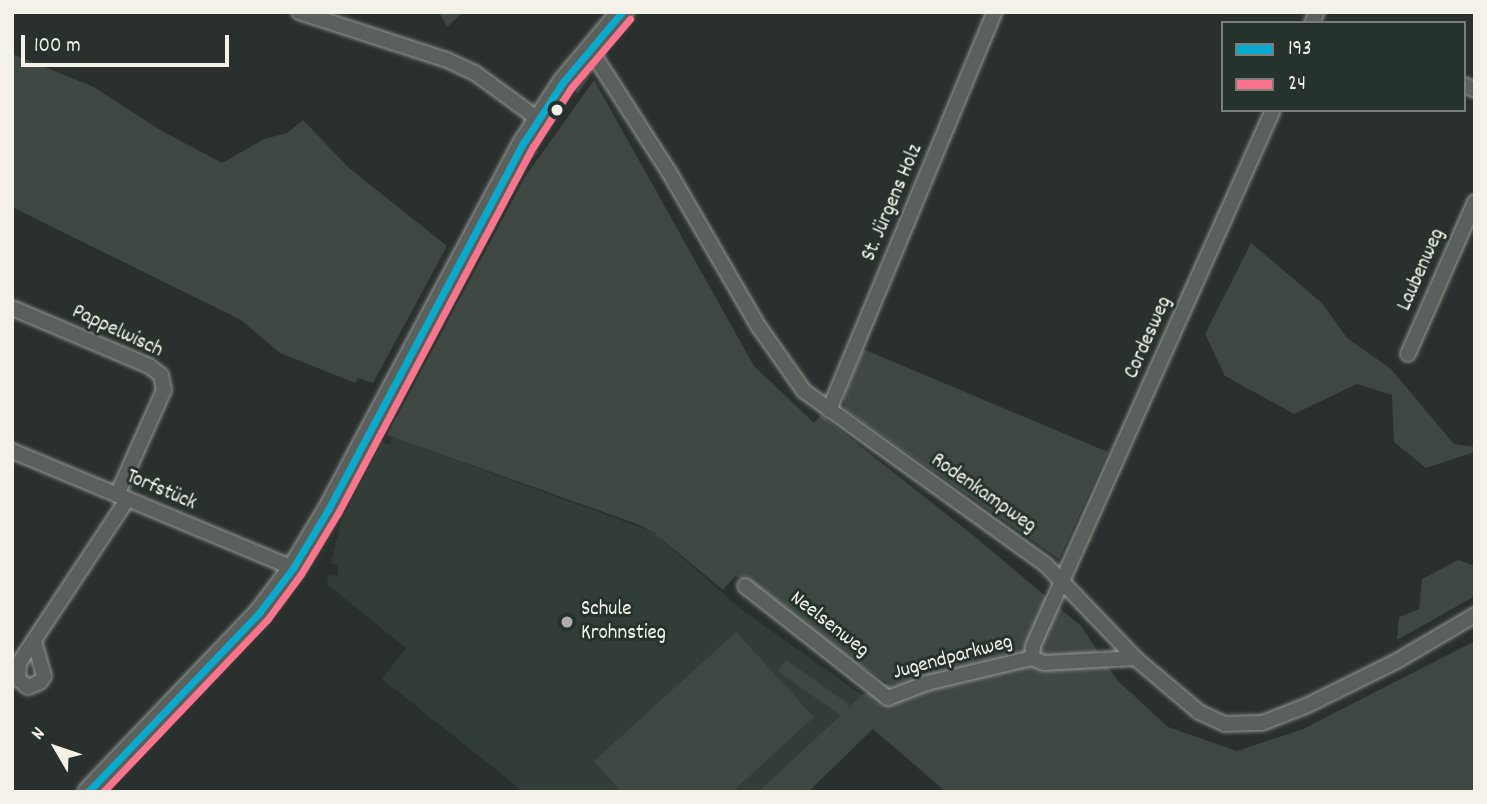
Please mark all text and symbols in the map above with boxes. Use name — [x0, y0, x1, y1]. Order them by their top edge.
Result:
scale bar — [24, 21, 233, 65]
legend — [1221, 21, 1466, 112]
text: 100 m — [34, 32, 81, 62]
text: 193 — [1288, 35, 1312, 65]
text: 24 — [1288, 70, 1306, 100]
unlabelled marker — [550, 103, 564, 117]
street label: St. Jürgens Holz — [857, 141, 929, 265]
street label: Laubenweg — [1393, 225, 1451, 315]
street label: Cordesweg — [1120, 293, 1178, 383]
street label: Pappelwisch — [68, 300, 166, 364]
street label: Rodenkampweg — [925, 448, 1041, 540]
street label: Torfstück — [122, 465, 200, 517]
street label: Neelsenweg — [784, 586, 874, 664]
place label: Schule Krohnstieg — [581, 597, 666, 647]
marker: Schule Krohnstieg — [559, 614, 575, 630]
street label: Jugendparkweg — [891, 630, 1015, 686]
north arrow — [21, 713, 91, 783]
text: N — [26, 722, 53, 747]

